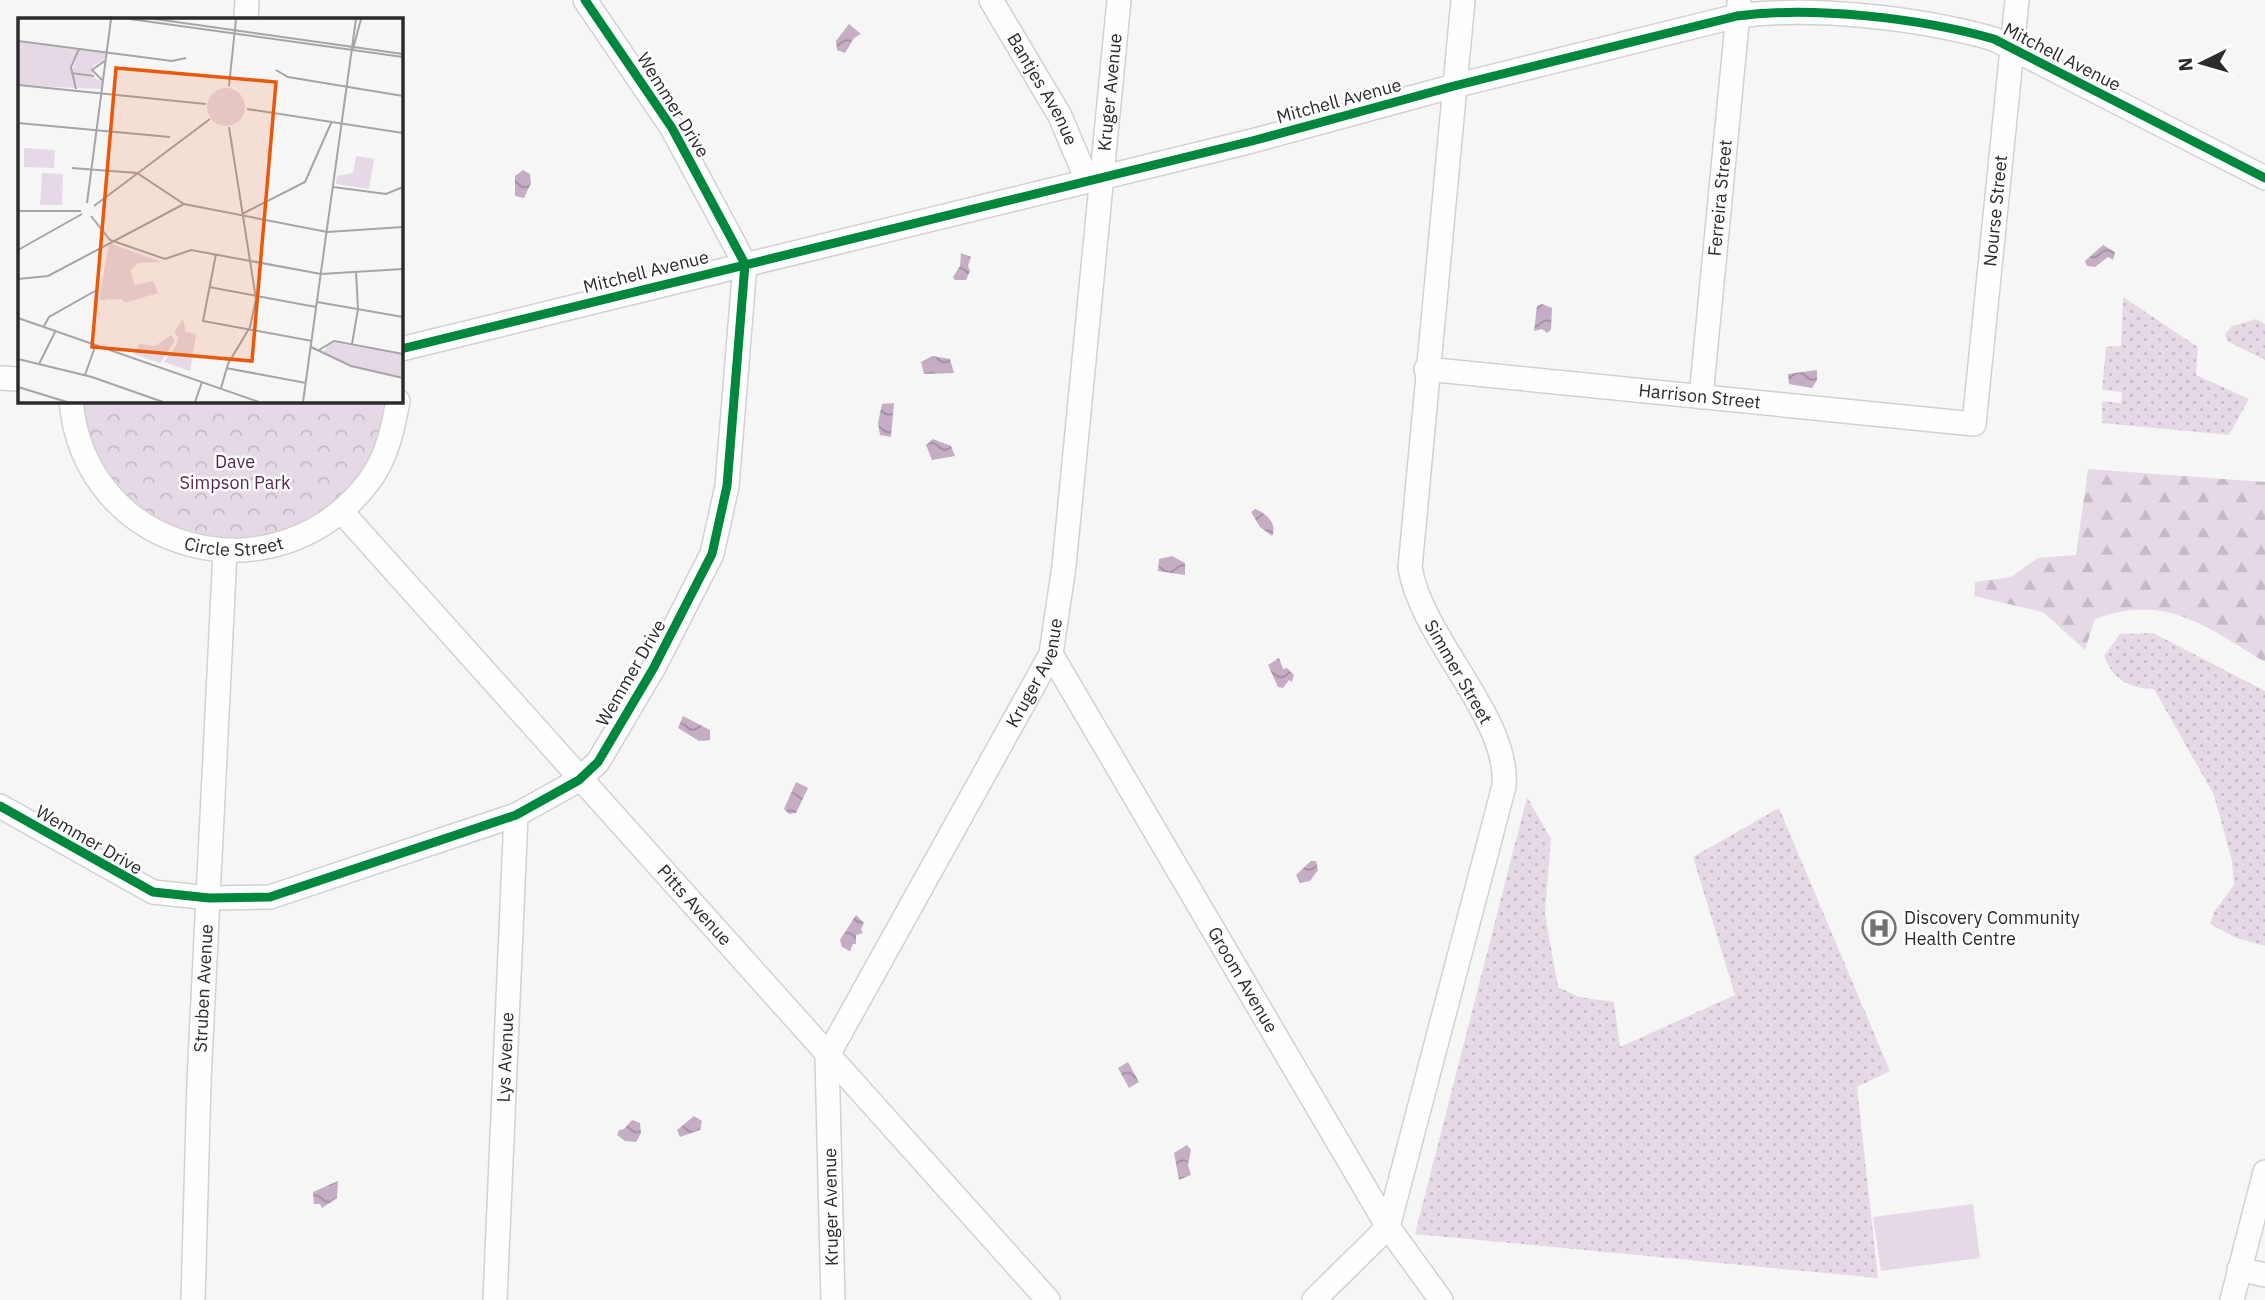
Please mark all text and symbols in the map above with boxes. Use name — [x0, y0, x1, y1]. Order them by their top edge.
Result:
street label: Mitchell Avenue — [2000, 17, 2125, 96]
inset map — [18, 18, 402, 402]
street label: Bantjes Avenue — [1002, 28, 1083, 149]
north arrow — [2167, 28, 2237, 98]
street label: Kruger Avenue — [1092, 32, 1127, 152]
street label: Wemmer Drive — [632, 48, 715, 162]
text: N — [2173, 57, 2198, 72]
street label: Mitchell Avenue — [1274, 73, 1404, 128]
street label: Ferreira Street — [1703, 139, 1737, 257]
street label: Nourse Street — [1978, 154, 2012, 268]
street label: Mitchell Avenue — [581, 245, 711, 298]
street label: Harrison Street — [1637, 378, 1762, 414]
park label: Dave Simpson Park — [180, 450, 291, 494]
street label: Circle Street — [182, 531, 286, 561]
street label: Wemmer Drive — [591, 615, 670, 730]
street label: Kruger Avenue — [1001, 616, 1067, 731]
street label: Simmer Street — [1419, 616, 1498, 728]
street label: Wemmer Drive — [32, 800, 147, 879]
street label: Pitts Avenue — [652, 860, 737, 950]
place label: Discovery Community Health Centre — [1904, 906, 2080, 950]
hospital icon: Discovery Community Health Centre — [1860, 909, 1898, 947]
street label: Groom Avenue — [1203, 922, 1283, 1037]
street label: Struben Avenue — [188, 923, 218, 1053]
street label: Lys Avenue — [492, 1011, 518, 1103]
street label: Kruger Avenue — [818, 1148, 843, 1266]

